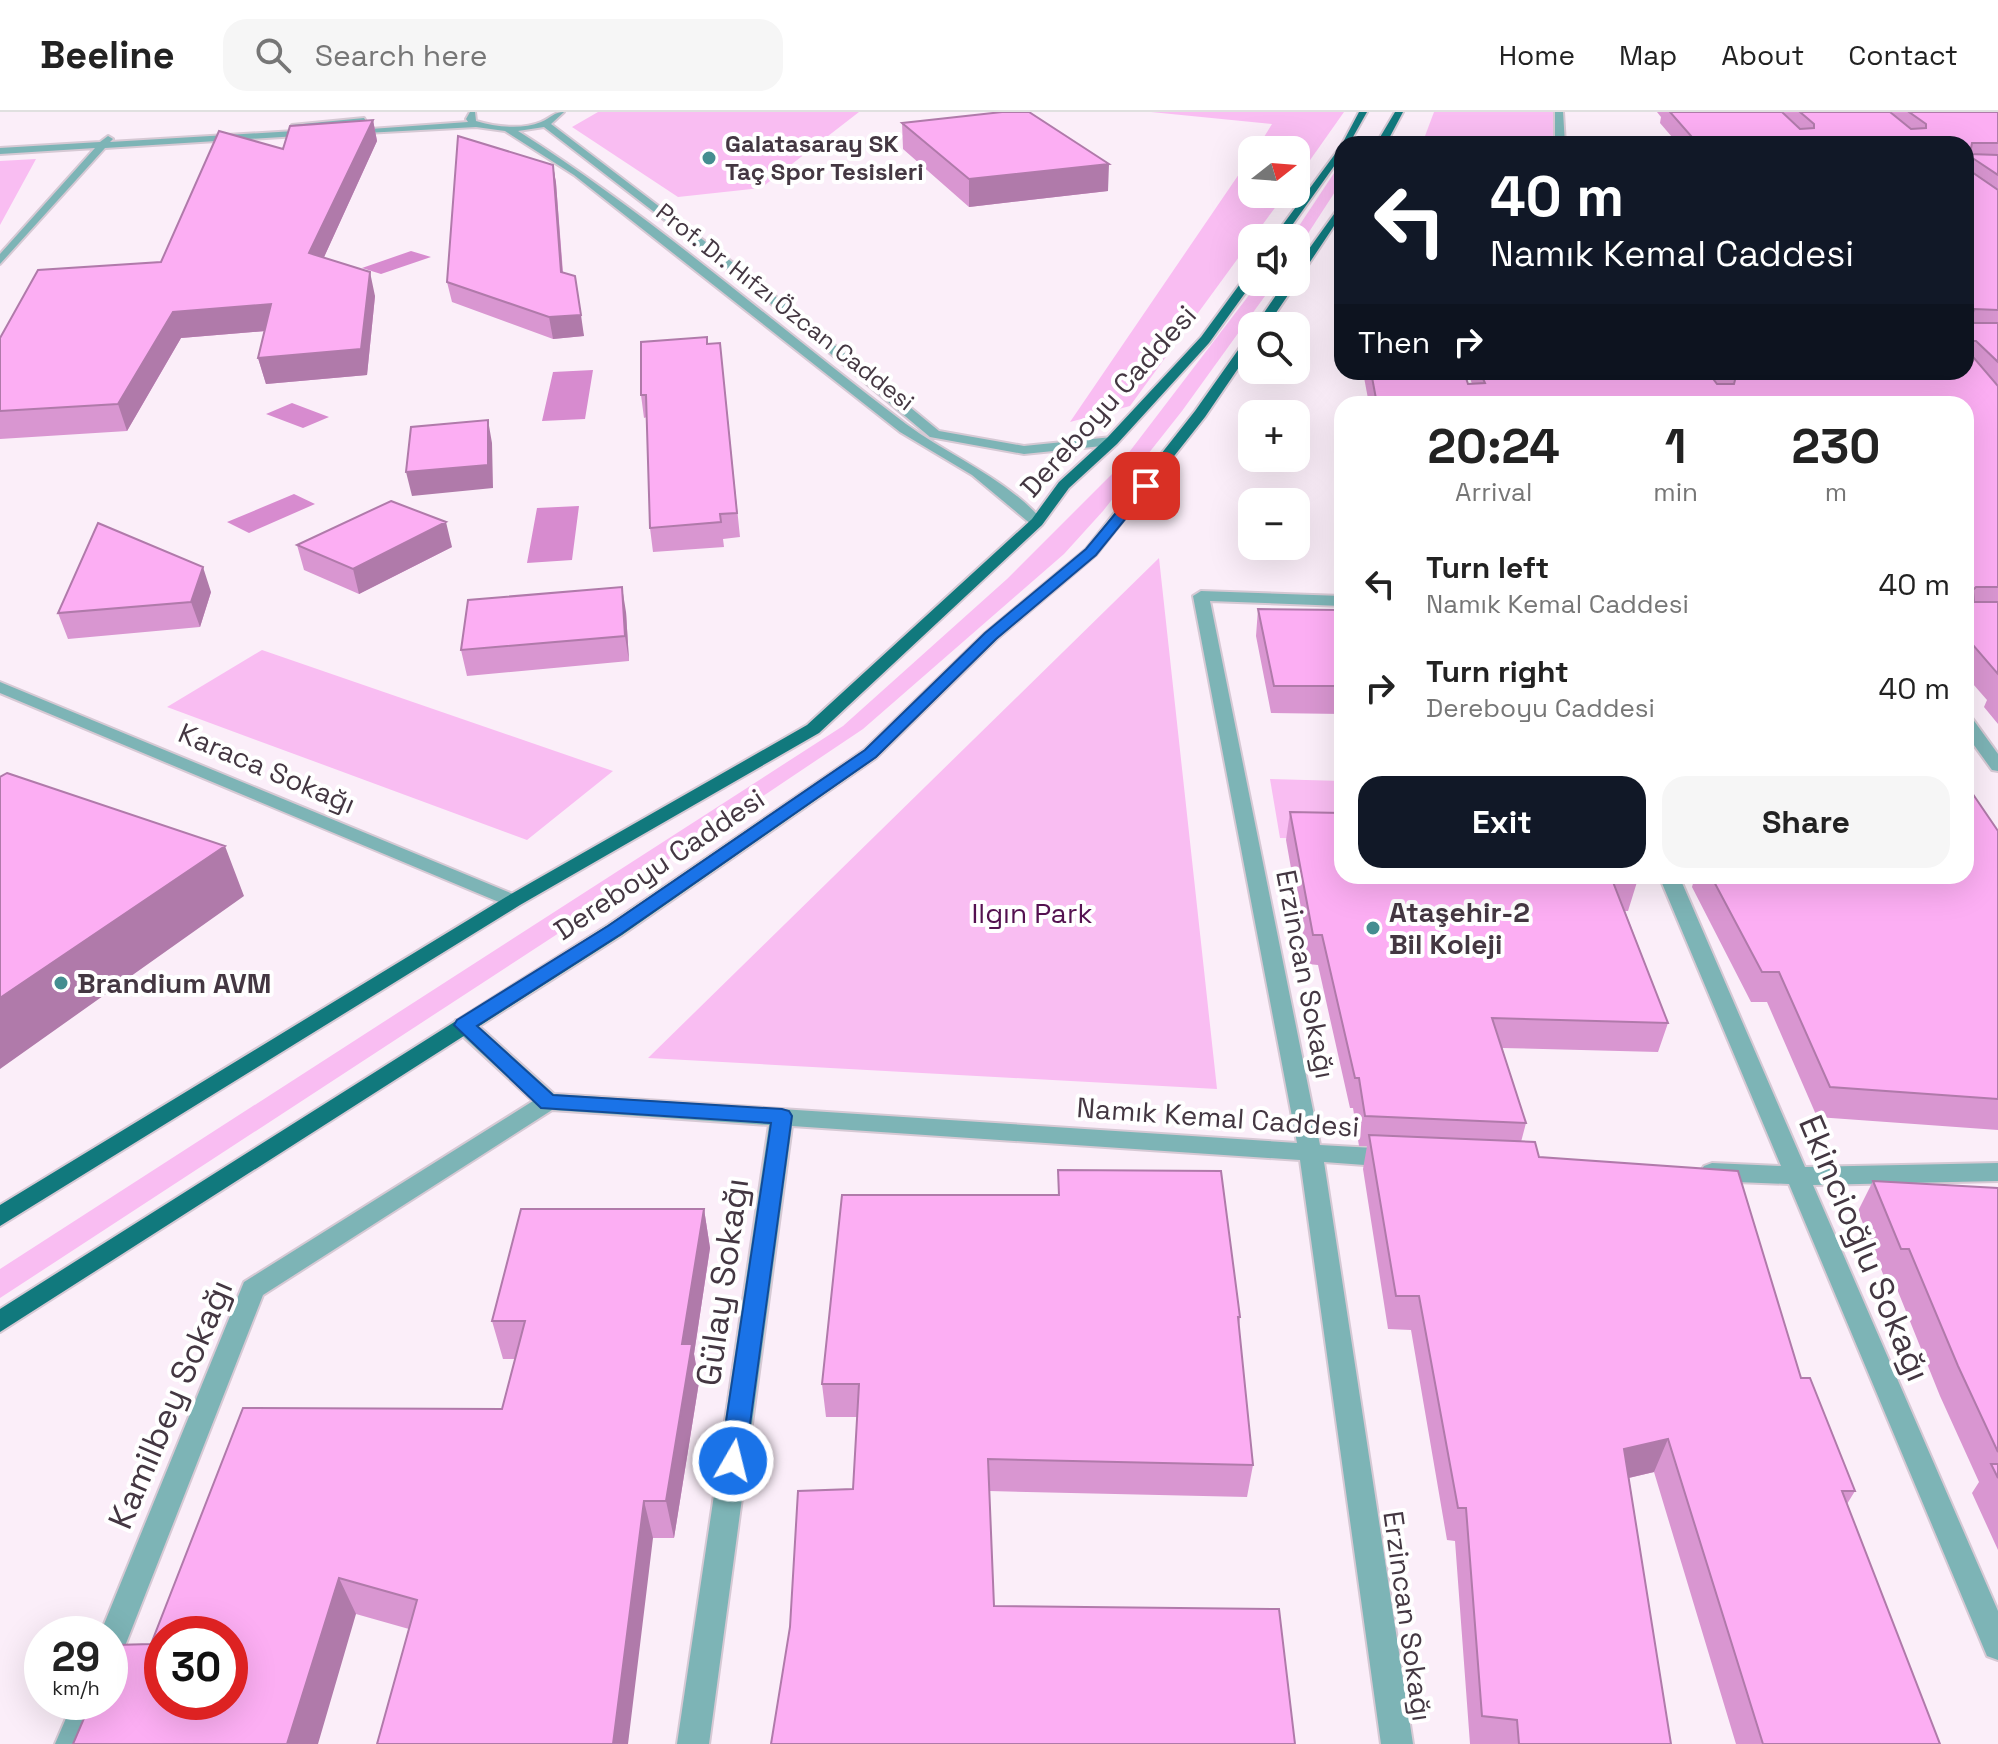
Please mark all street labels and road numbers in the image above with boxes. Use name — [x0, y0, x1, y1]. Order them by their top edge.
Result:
street label: Prof. Dr. Hıfzı Özcan Caddesi — [650, 196, 921, 417]
street label: Dereboyu Caddesi — [1012, 297, 1204, 505]
street label: Karaca Sokağı — [173, 715, 361, 821]
street label: Dereboyu Caddesi — [547, 780, 771, 948]
street label: Erzincan Sokağı — [1268, 867, 1344, 1081]
street label: Namık Kemal Caddesi — [1076, 1089, 1360, 1145]
street label: Ekincioğlu Sokağı — [1789, 1109, 1940, 1388]
street label: Gülay Sokağı — [687, 1175, 758, 1389]
street label: Kamilbey Sokağı — [99, 1273, 242, 1535]
street label: Erzincan Sokağı — [1375, 1509, 1441, 1723]

